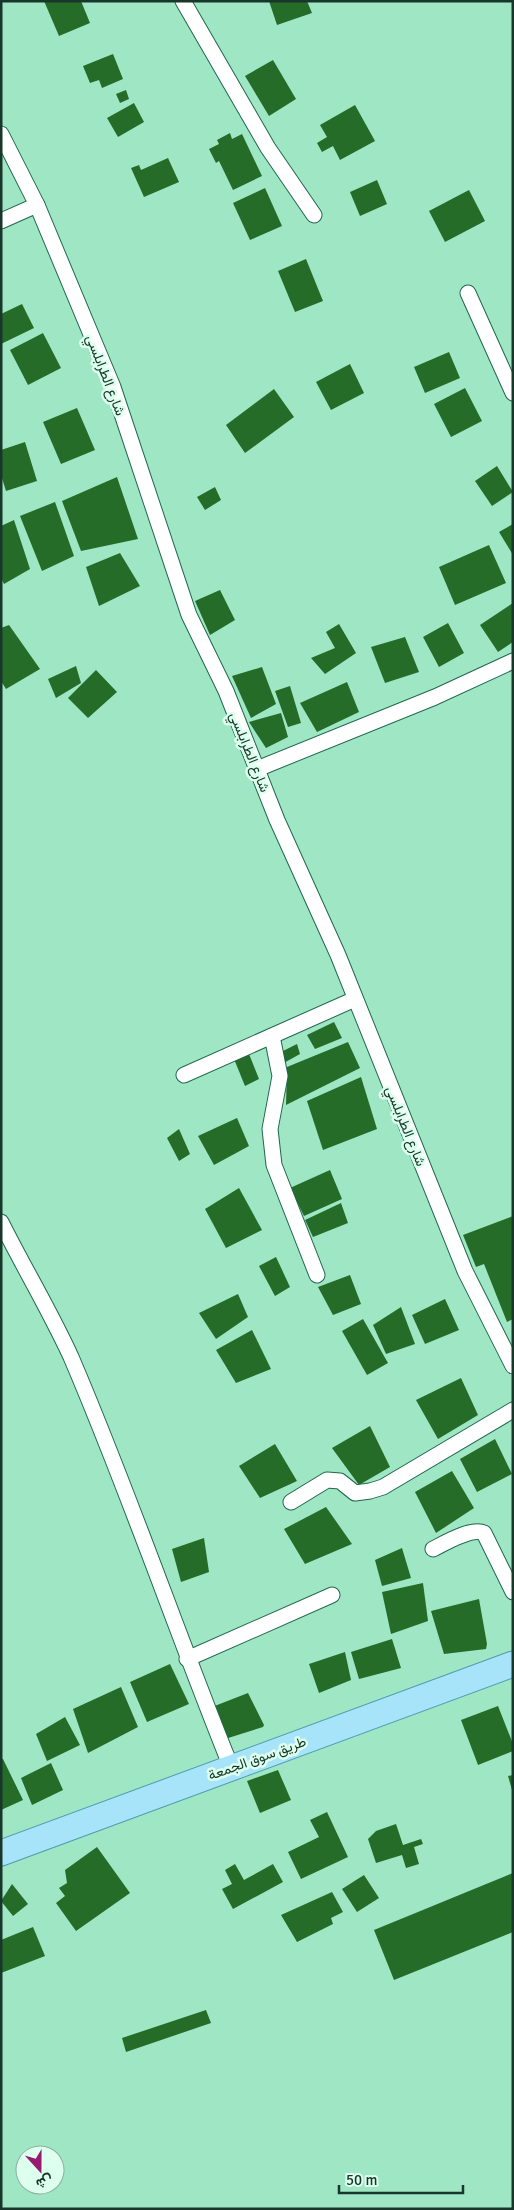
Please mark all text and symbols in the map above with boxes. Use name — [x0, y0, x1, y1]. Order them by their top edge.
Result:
street label: شارع الطرابلسي — [80, 332, 129, 419]
street label: شارع الطرابلسي — [223, 710, 273, 796]
street label: شارع الطرابلسي — [379, 1084, 429, 1170]
street label: طريق سوق الجمعة — [206, 1733, 308, 1784]
north arrow — [15, 2145, 65, 2195]
scale bar — [339, 2162, 463, 2194]
text: ش — [33, 2171, 55, 2193]
text: 50 m — [346, 2171, 377, 2189]

